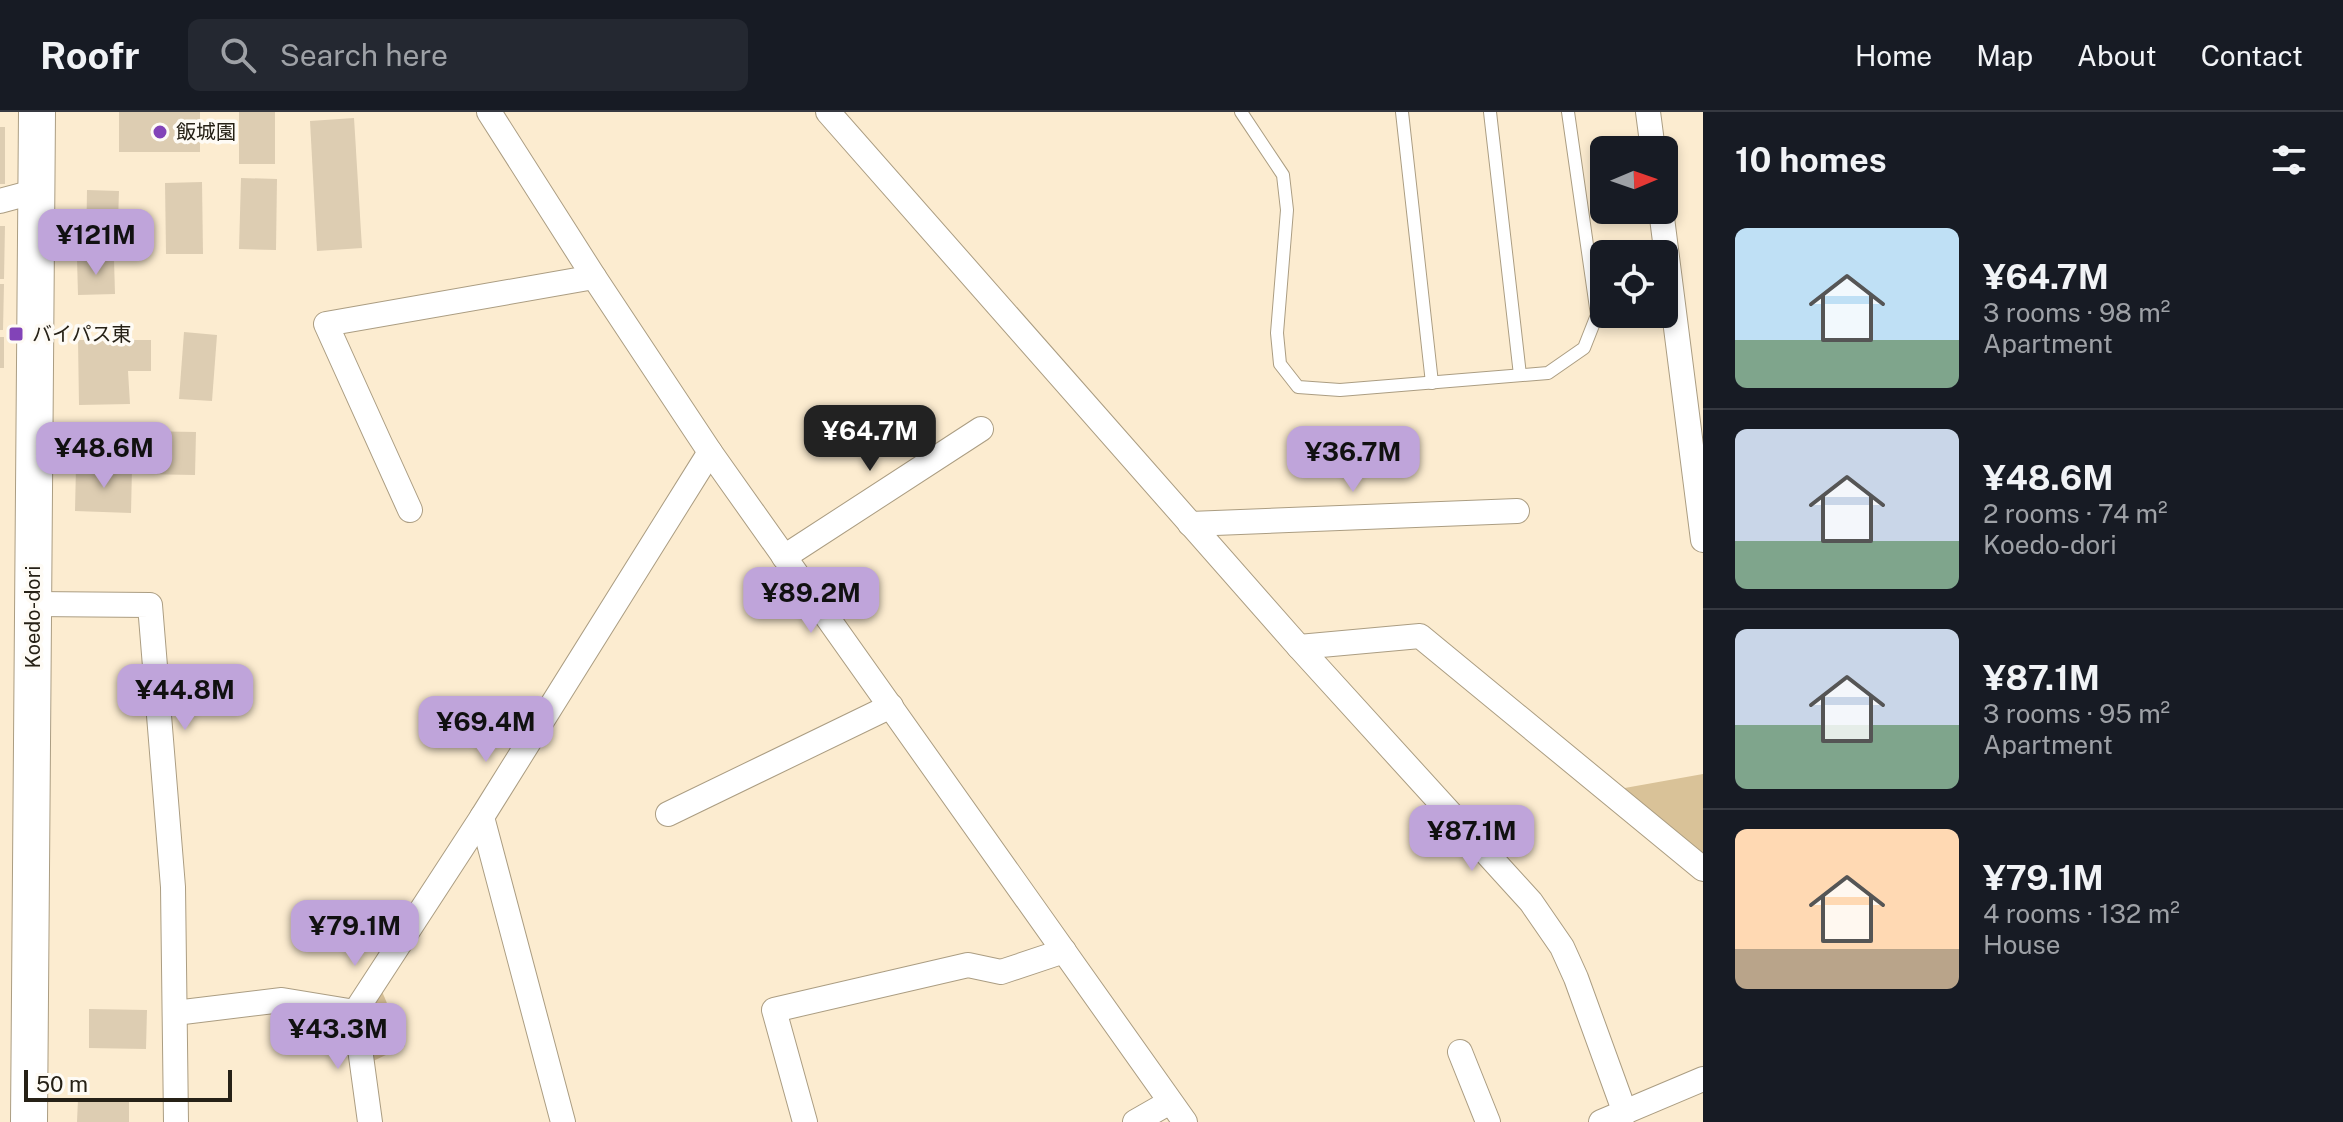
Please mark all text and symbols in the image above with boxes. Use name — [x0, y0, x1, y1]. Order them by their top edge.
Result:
search box — [188, 19, 748, 91]
text: Roofr — [40, 33, 140, 78]
icon: search — [216, 33, 260, 77]
text: Search here — [280, 37, 448, 73]
text: Home — [1855, 39, 1932, 72]
text: Map — [1976, 39, 2033, 72]
text: About — [2077, 39, 2157, 72]
text: Contact — [2201, 39, 2303, 72]
place label: 飯城園 — [176, 120, 236, 144]
marker: 飯城園 — [151, 123, 169, 141]
north arrow — [1590, 136, 1678, 224]
map controls — [1590, 136, 1678, 328]
icon: filters — [2267, 138, 2311, 182]
text: 10 homes — [1735, 140, 1887, 180]
pin: ¥121M — [40, 209, 152, 277]
text: ¥121M — [56, 219, 136, 250]
button: locate — [1590, 240, 1678, 328]
text: ¥64.7M — [1983, 257, 2109, 297]
icon: home — [1799, 260, 1895, 356]
text: 3 rooms · 98 m² — [1983, 297, 2170, 328]
place label: バイパス東 — [32, 322, 132, 346]
marker: バイパス東 — [7, 325, 25, 343]
text: Apartment — [1983, 328, 2113, 359]
pin: ¥64.7M — [805, 405, 935, 473]
text: ¥64.7M — [822, 415, 918, 446]
pin: ¥48.6M — [39, 422, 169, 490]
pin: ¥36.7M — [1288, 426, 1418, 494]
text: ¥48.6M — [54, 432, 154, 463]
text: ¥36.7M — [1305, 436, 1401, 467]
text: ¥48.6M — [1983, 458, 2113, 498]
icon: home — [1799, 461, 1895, 557]
text: 2 rooms · 74 m² — [1983, 498, 2168, 529]
text: Koedo-dori — [1983, 529, 2117, 560]
street label: Koedo-dori — [21, 566, 45, 668]
pin: ¥89.2M — [746, 567, 876, 635]
text: ¥89.2M — [761, 577, 861, 608]
text: ¥87.1M — [1983, 658, 2100, 698]
icon: home — [1799, 661, 1895, 757]
pin: ¥44.8M — [120, 664, 250, 732]
text: ¥44.8M — [135, 674, 235, 705]
pin: ¥69.4M — [421, 696, 551, 764]
text: 3 rooms · 95 m² — [1983, 698, 2170, 729]
text: ¥69.4M — [436, 706, 536, 737]
text: Apartment — [1983, 729, 2113, 760]
pin: ¥87.1M — [1407, 805, 1537, 873]
text: ¥87.1M — [1427, 815, 1517, 846]
text: ¥79.1M — [1983, 858, 2104, 898]
icon: home — [1799, 861, 1895, 957]
text: 4 rooms · 132 m² — [1983, 898, 2180, 929]
pin: ¥79.1M — [290, 900, 420, 968]
text: ¥79.1M — [309, 910, 401, 941]
text: House — [1983, 929, 2060, 960]
pin: ¥43.3M — [273, 1003, 403, 1071]
text: ¥43.3M — [288, 1013, 388, 1044]
scale bar — [24, 1066, 232, 1102]
text: 50 m — [36, 1071, 88, 1097]

